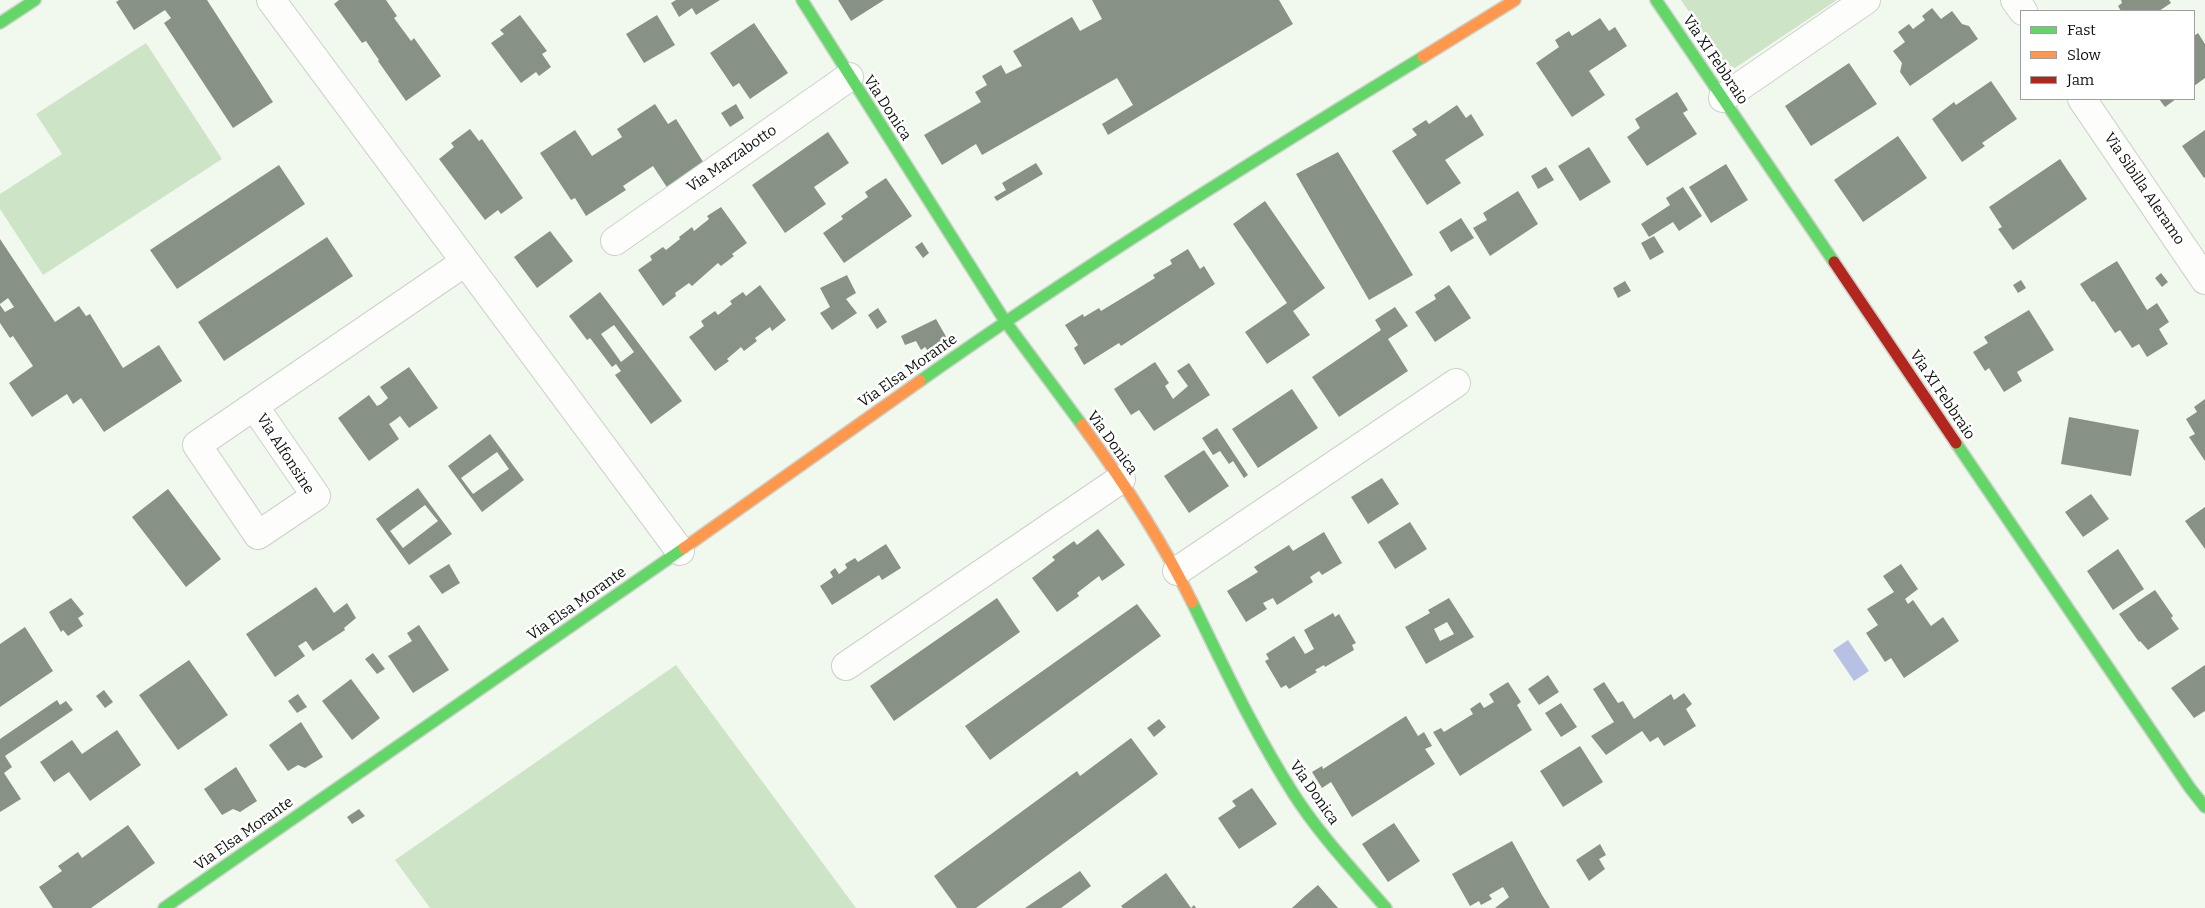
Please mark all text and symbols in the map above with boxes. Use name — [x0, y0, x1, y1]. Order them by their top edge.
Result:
legend — [2020, 10, 2195, 100]
street label: Via XI Febbraio — [1678, 12, 1752, 108]
text: Fast — [2067, 21, 2096, 39]
text: Slow — [2067, 46, 2101, 64]
text: Jam — [2067, 71, 2094, 89]
street label: Via Donica — [859, 72, 915, 144]
street label: Via Marzabotto — [684, 121, 780, 197]
street label: Via Sibilla Aleramo — [2100, 130, 2188, 248]
street label: Via Elsa Morante — [855, 330, 961, 412]
street label: Via XI Febbraio — [1905, 347, 1979, 443]
street label: Via Donica — [1083, 408, 1141, 478]
street label: Via Alfonsine — [252, 410, 318, 498]
street label: Via Elsa Morante — [524, 563, 630, 645]
street label: Via Donica — [1285, 757, 1343, 829]
street label: Via Elsa Morante — [191, 793, 297, 875]

